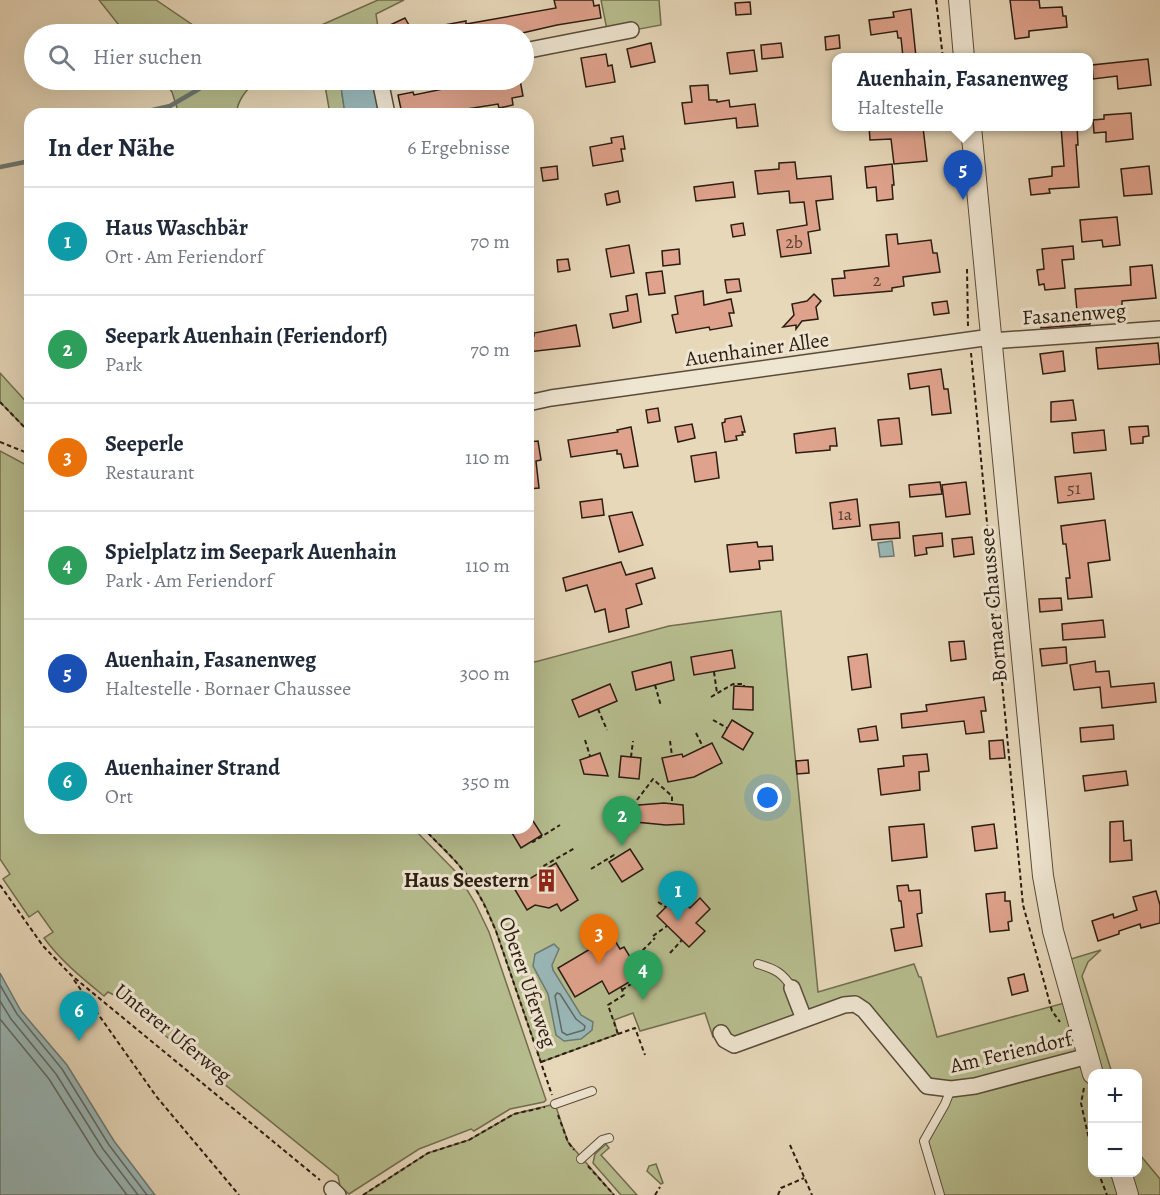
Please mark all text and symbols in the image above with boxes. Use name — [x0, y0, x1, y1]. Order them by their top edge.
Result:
search box — [24, 24, 534, 90]
icon: search — [45, 41, 78, 74]
text: Hier suchen — [93, 42, 202, 72]
popup — [832, 53, 1093, 131]
text: Auenhain, Fasanenweg — [857, 64, 1068, 94]
text: Haltestelle — [857, 94, 944, 121]
text: In der Nähe — [48, 130, 175, 165]
text: 6 Ergebnisse — [407, 134, 510, 161]
pin: 5 — [944, 150, 982, 200]
text: Haus Waschbär — [105, 213, 248, 243]
text: 1 — [64, 228, 71, 255]
text: 70 m — [470, 228, 510, 255]
house number: 2b — [785, 230, 803, 254]
text: Ort · Am Feriendorf — [105, 243, 263, 270]
house number: 2 — [873, 268, 882, 292]
street label: Fasanenweg — [1021, 296, 1127, 332]
text: Seepark Auenhain (Feriendorf) — [105, 321, 388, 351]
street label: Auenhainer Allee — [682, 325, 831, 373]
text: 2 — [63, 336, 72, 363]
text: 70 m — [470, 336, 510, 363]
text: Park — [105, 351, 143, 378]
text: Seeperle — [105, 429, 184, 459]
text: 3 — [63, 444, 72, 471]
text: 110 m — [465, 444, 510, 471]
text: Restaurant — [105, 459, 195, 486]
house number: 51 — [1067, 476, 1081, 500]
house number: 1a — [838, 502, 853, 526]
street label: Bornaer Chaussee — [972, 527, 1014, 683]
text: Spielplatz im Seepark Auenhain — [105, 537, 397, 567]
text: 4 — [63, 552, 72, 579]
text: 110 m — [465, 552, 510, 579]
text: Park · Am Feriendorf — [105, 567, 273, 594]
text: Auenhain, Fasanenweg — [105, 645, 316, 675]
text: 5 — [63, 660, 72, 687]
text: 300 m — [460, 660, 510, 687]
text: Haltestelle · Bornaer Chaussee — [105, 675, 351, 702]
text: Auenhainer Strand — [105, 753, 280, 783]
text: 6 — [63, 768, 72, 795]
text: 350 m — [462, 768, 510, 795]
text: Ort — [105, 783, 133, 810]
your location — [753, 783, 782, 812]
pin: 2 — [602, 796, 642, 846]
place label: Haus Seestern — [404, 866, 529, 894]
building icon: Haus Seestern — [534, 867, 560, 893]
pin: 1 — [658, 872, 698, 921]
street label: Oberer Uferweg — [492, 913, 564, 1052]
pin: 3 — [580, 914, 618, 964]
pin: 4 — [624, 950, 662, 1000]
street label: Unterer Uferweg — [108, 977, 238, 1089]
pin: 6 — [60, 992, 98, 1041]
street label: Am Feriendorf — [946, 1024, 1078, 1080]
map controls — [1088, 1069, 1142, 1177]
button: + — [1088, 1069, 1142, 1123]
button: − — [1088, 1123, 1142, 1177]

